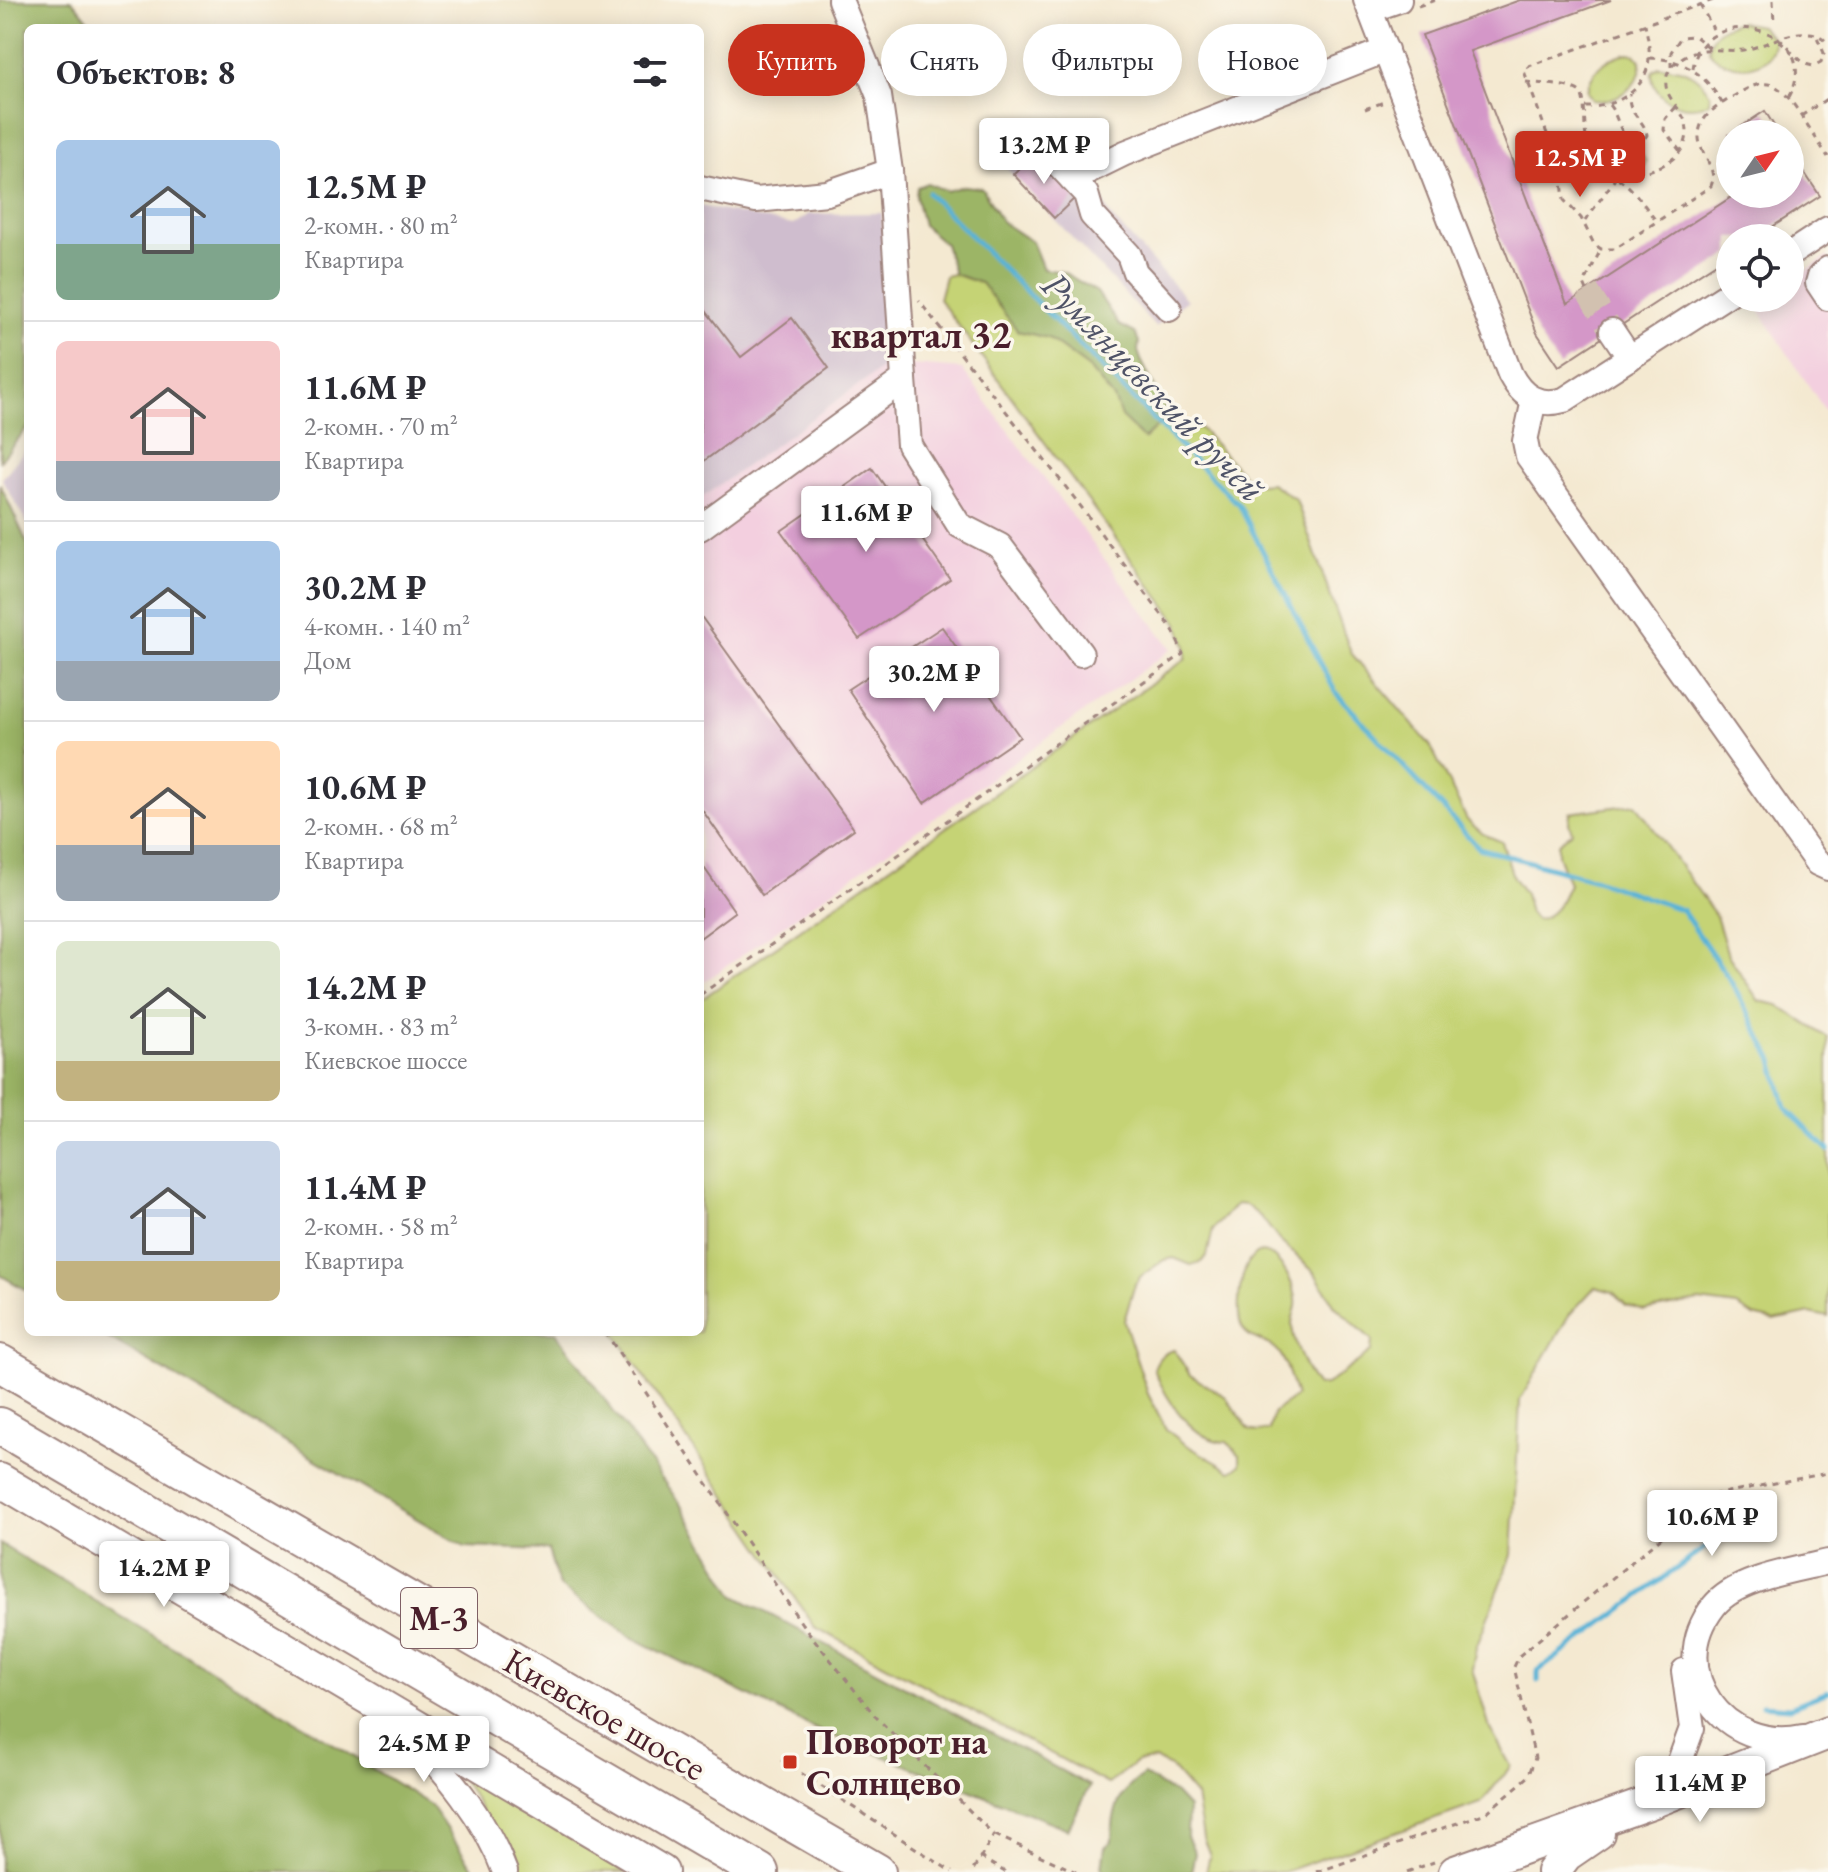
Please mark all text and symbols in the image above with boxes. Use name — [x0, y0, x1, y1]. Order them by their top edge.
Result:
chip: Купить — [728, 24, 865, 96]
chip: Снять — [881, 24, 1007, 96]
chip: Фильтры — [1023, 24, 1182, 96]
chip: Новое — [1198, 24, 1327, 96]
text: Объектов: 8 — [56, 50, 235, 94]
icon: filters — [628, 50, 672, 94]
pin: 13.2M ₽ — [970, 118, 1118, 186]
north arrow — [1716, 120, 1804, 208]
map controls — [1716, 120, 1804, 312]
text: 13.2M ₽ — [997, 127, 1091, 161]
pin: 12.5M ₽ — [1506, 131, 1654, 199]
text: 12.5M ₽ — [1533, 140, 1627, 174]
text: 12.5M ₽ — [304, 164, 427, 208]
icon: home — [120, 172, 216, 268]
text: 2-комн. · 80 m² — [304, 208, 458, 242]
button: locate — [1716, 224, 1804, 312]
text: Квартира — [304, 242, 404, 276]
water label: Румянцевский ручей — [1031, 260, 1277, 512]
district label: квартал 32 — [831, 310, 1011, 359]
text: 11.6M ₽ — [304, 365, 427, 409]
icon: home — [120, 373, 216, 469]
text: 2-комн. · 70 m² — [304, 409, 458, 443]
text: Квартира — [304, 443, 404, 477]
pin: 11.6M ₽ — [792, 486, 940, 554]
text: 11.6M ₽ — [819, 495, 913, 529]
text: 30.2M ₽ — [304, 565, 427, 609]
icon: home — [120, 573, 216, 669]
text: 4-комн. · 140 m² — [304, 609, 470, 643]
text: Дом — [304, 643, 351, 677]
pin: 30.2M ₽ — [860, 646, 1008, 714]
text: 30.2M ₽ — [887, 655, 981, 689]
text: 10.6M ₽ — [304, 765, 427, 809]
icon: home — [120, 773, 216, 869]
text: 2-комн. · 68 m² — [304, 809, 458, 843]
text: Квартира — [304, 843, 404, 877]
text: 14.2M ₽ — [304, 965, 427, 1009]
icon: home — [120, 973, 216, 1069]
text: 3-комн. · 83 m² — [304, 1009, 458, 1043]
text: Киевское шоссе — [304, 1043, 468, 1077]
text: 11.4M ₽ — [304, 1165, 427, 1209]
icon: home — [120, 1173, 216, 1269]
text: 2-комн. · 58 m² — [304, 1209, 458, 1243]
text: Квартира — [304, 1243, 404, 1277]
pin: 10.6M ₽ — [1638, 1490, 1786, 1558]
text: 10.6M ₽ — [1665, 1499, 1759, 1533]
pin: 14.2M ₽ — [90, 1541, 238, 1609]
text: 14.2M ₽ — [117, 1550, 211, 1584]
road number: М-3 — [401, 1588, 477, 1648]
street label: Киевское шоссе — [495, 1637, 715, 1791]
pin: 24.5M ₽ — [350, 1716, 498, 1784]
place label: Поворот на Солнцево — [806, 1718, 988, 1806]
text: 24.5M ₽ — [377, 1725, 471, 1759]
marker: Поворот на Солнцево — [781, 1753, 799, 1771]
pin: 11.4M ₽ — [1626, 1756, 1774, 1824]
text: 11.4M ₽ — [1653, 1765, 1747, 1799]

